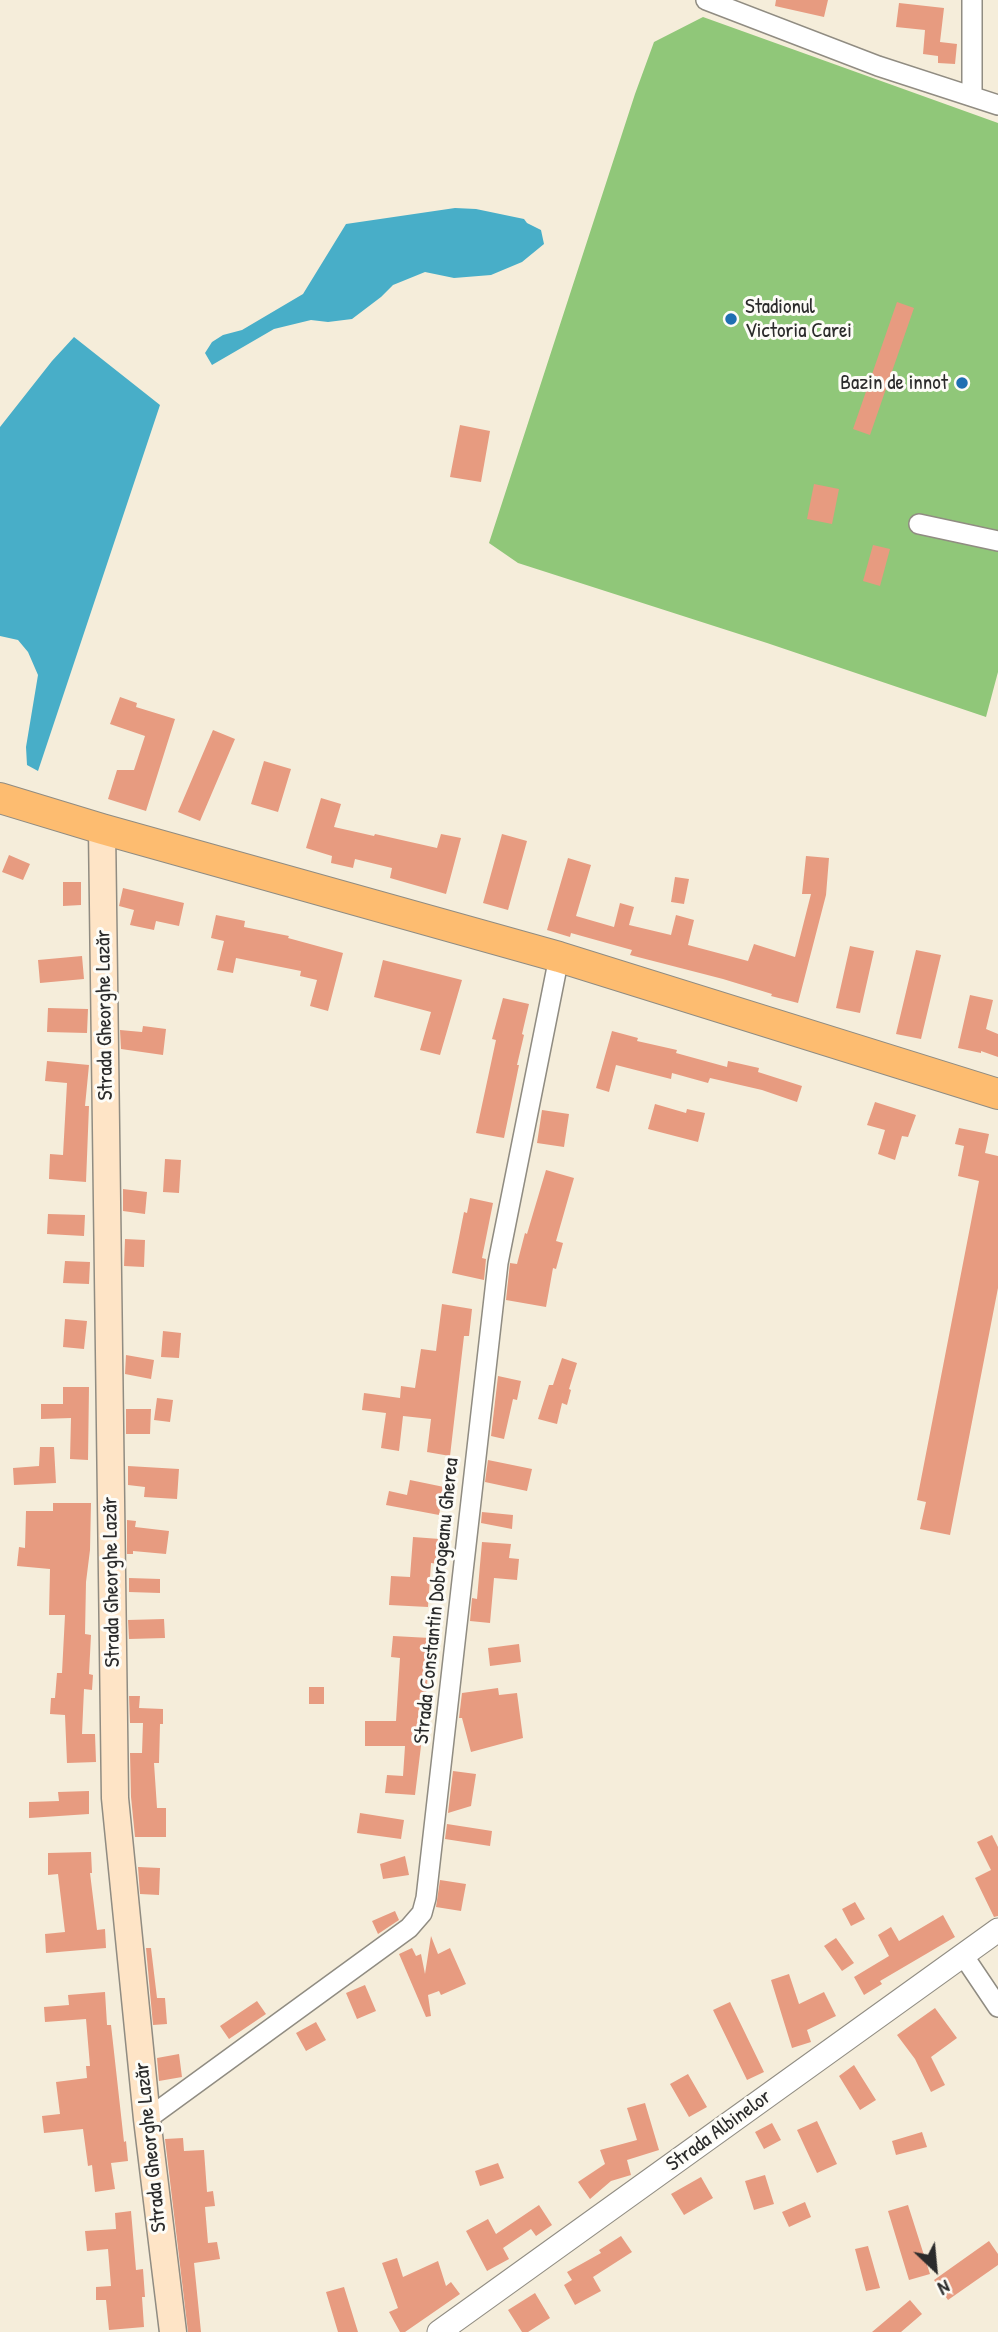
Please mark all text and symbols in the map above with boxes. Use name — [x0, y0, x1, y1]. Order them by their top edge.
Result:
place label: Stadionul Victoria Carei — [745, 294, 852, 344]
marker: Stadionul Victoria Carei — [723, 311, 739, 327]
place label: Bazin de innot — [840, 370, 948, 396]
marker: Bazin de innot — [954, 375, 970, 391]
street label: Strada Gheorghe Lazăr — [91, 929, 119, 1101]
street label: Strada Constantin Dobrogeanu Gherea — [409, 1457, 465, 1745]
street label: Strada Gheorghe Lazăr — [98, 1496, 126, 1668]
street label: Strada Gheorghe Lazăr — [130, 2061, 172, 2233]
street label: Strada Albinelor — [662, 2084, 776, 2178]
north arrow — [900, 2234, 970, 2304]
text: N — [934, 2274, 954, 2302]

